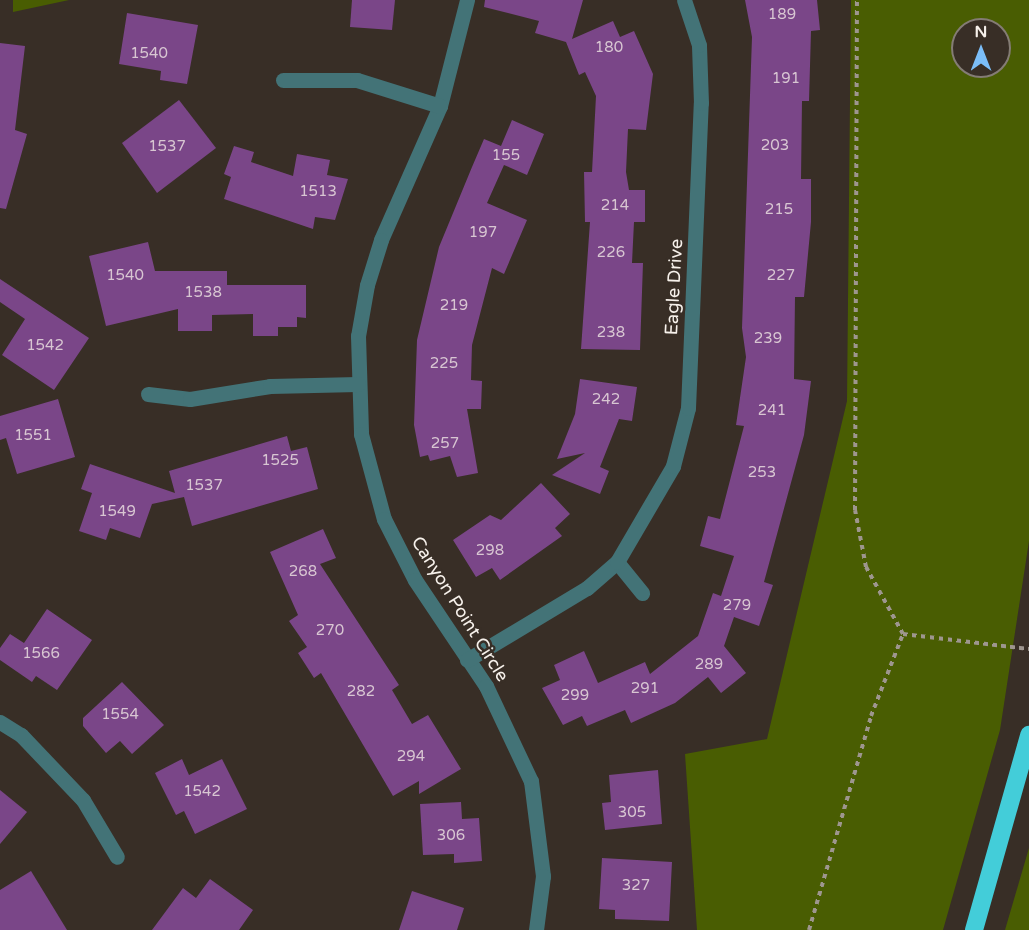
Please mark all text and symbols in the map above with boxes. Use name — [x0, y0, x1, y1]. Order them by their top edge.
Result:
house number: 189 — [768, 6, 796, 24]
north arrow — [951, 18, 1011, 78]
text: N — [975, 22, 987, 42]
house number: 180 — [595, 39, 623, 57]
house number: 1540 — [130, 45, 168, 63]
house number: 191 — [772, 70, 800, 88]
house number: 203 — [761, 137, 789, 155]
house number: 1537 — [148, 138, 186, 156]
house number: 155 — [492, 147, 520, 165]
house number: 1513 — [299, 183, 337, 201]
house number: 214 — [601, 197, 629, 215]
house number: 215 — [765, 201, 793, 219]
house number: 197 — [469, 224, 497, 242]
street label: Eagle Drive — [661, 238, 687, 336]
house number: 226 — [597, 244, 625, 262]
house number: 1540 — [106, 267, 144, 285]
house number: 227 — [767, 267, 795, 285]
house number: 1538 — [184, 284, 222, 302]
house number: 219 — [440, 297, 468, 315]
house number: 238 — [597, 324, 625, 342]
house number: 239 — [754, 330, 782, 348]
house number: 1542 — [26, 337, 64, 355]
house number: 225 — [430, 355, 458, 373]
house number: 242 — [592, 391, 620, 409]
house number: 241 — [758, 402, 786, 420]
house number: 1551 — [14, 427, 52, 445]
house number: 257 — [431, 435, 459, 453]
house number: 1525 — [261, 452, 299, 470]
house number: 253 — [748, 464, 776, 482]
house number: 1537 — [185, 477, 223, 495]
house number: 1549 — [98, 503, 136, 521]
street label: Canyon Point Circle — [407, 532, 513, 686]
house number: 298 — [476, 542, 504, 560]
house number: 268 — [289, 563, 317, 581]
house number: 279 — [723, 597, 751, 615]
house number: 270 — [316, 622, 344, 640]
house number: 1566 — [22, 645, 60, 663]
house number: 289 — [695, 656, 723, 674]
house number: 291 — [631, 680, 659, 698]
house number: 282 — [347, 683, 375, 701]
house number: 299 — [561, 687, 589, 705]
house number: 1554 — [101, 706, 139, 724]
house number: 294 — [397, 748, 425, 766]
house number: 1542 — [183, 783, 221, 801]
house number: 305 — [618, 804, 646, 822]
house number: 306 — [437, 827, 465, 845]
house number: 327 — [622, 877, 650, 895]

